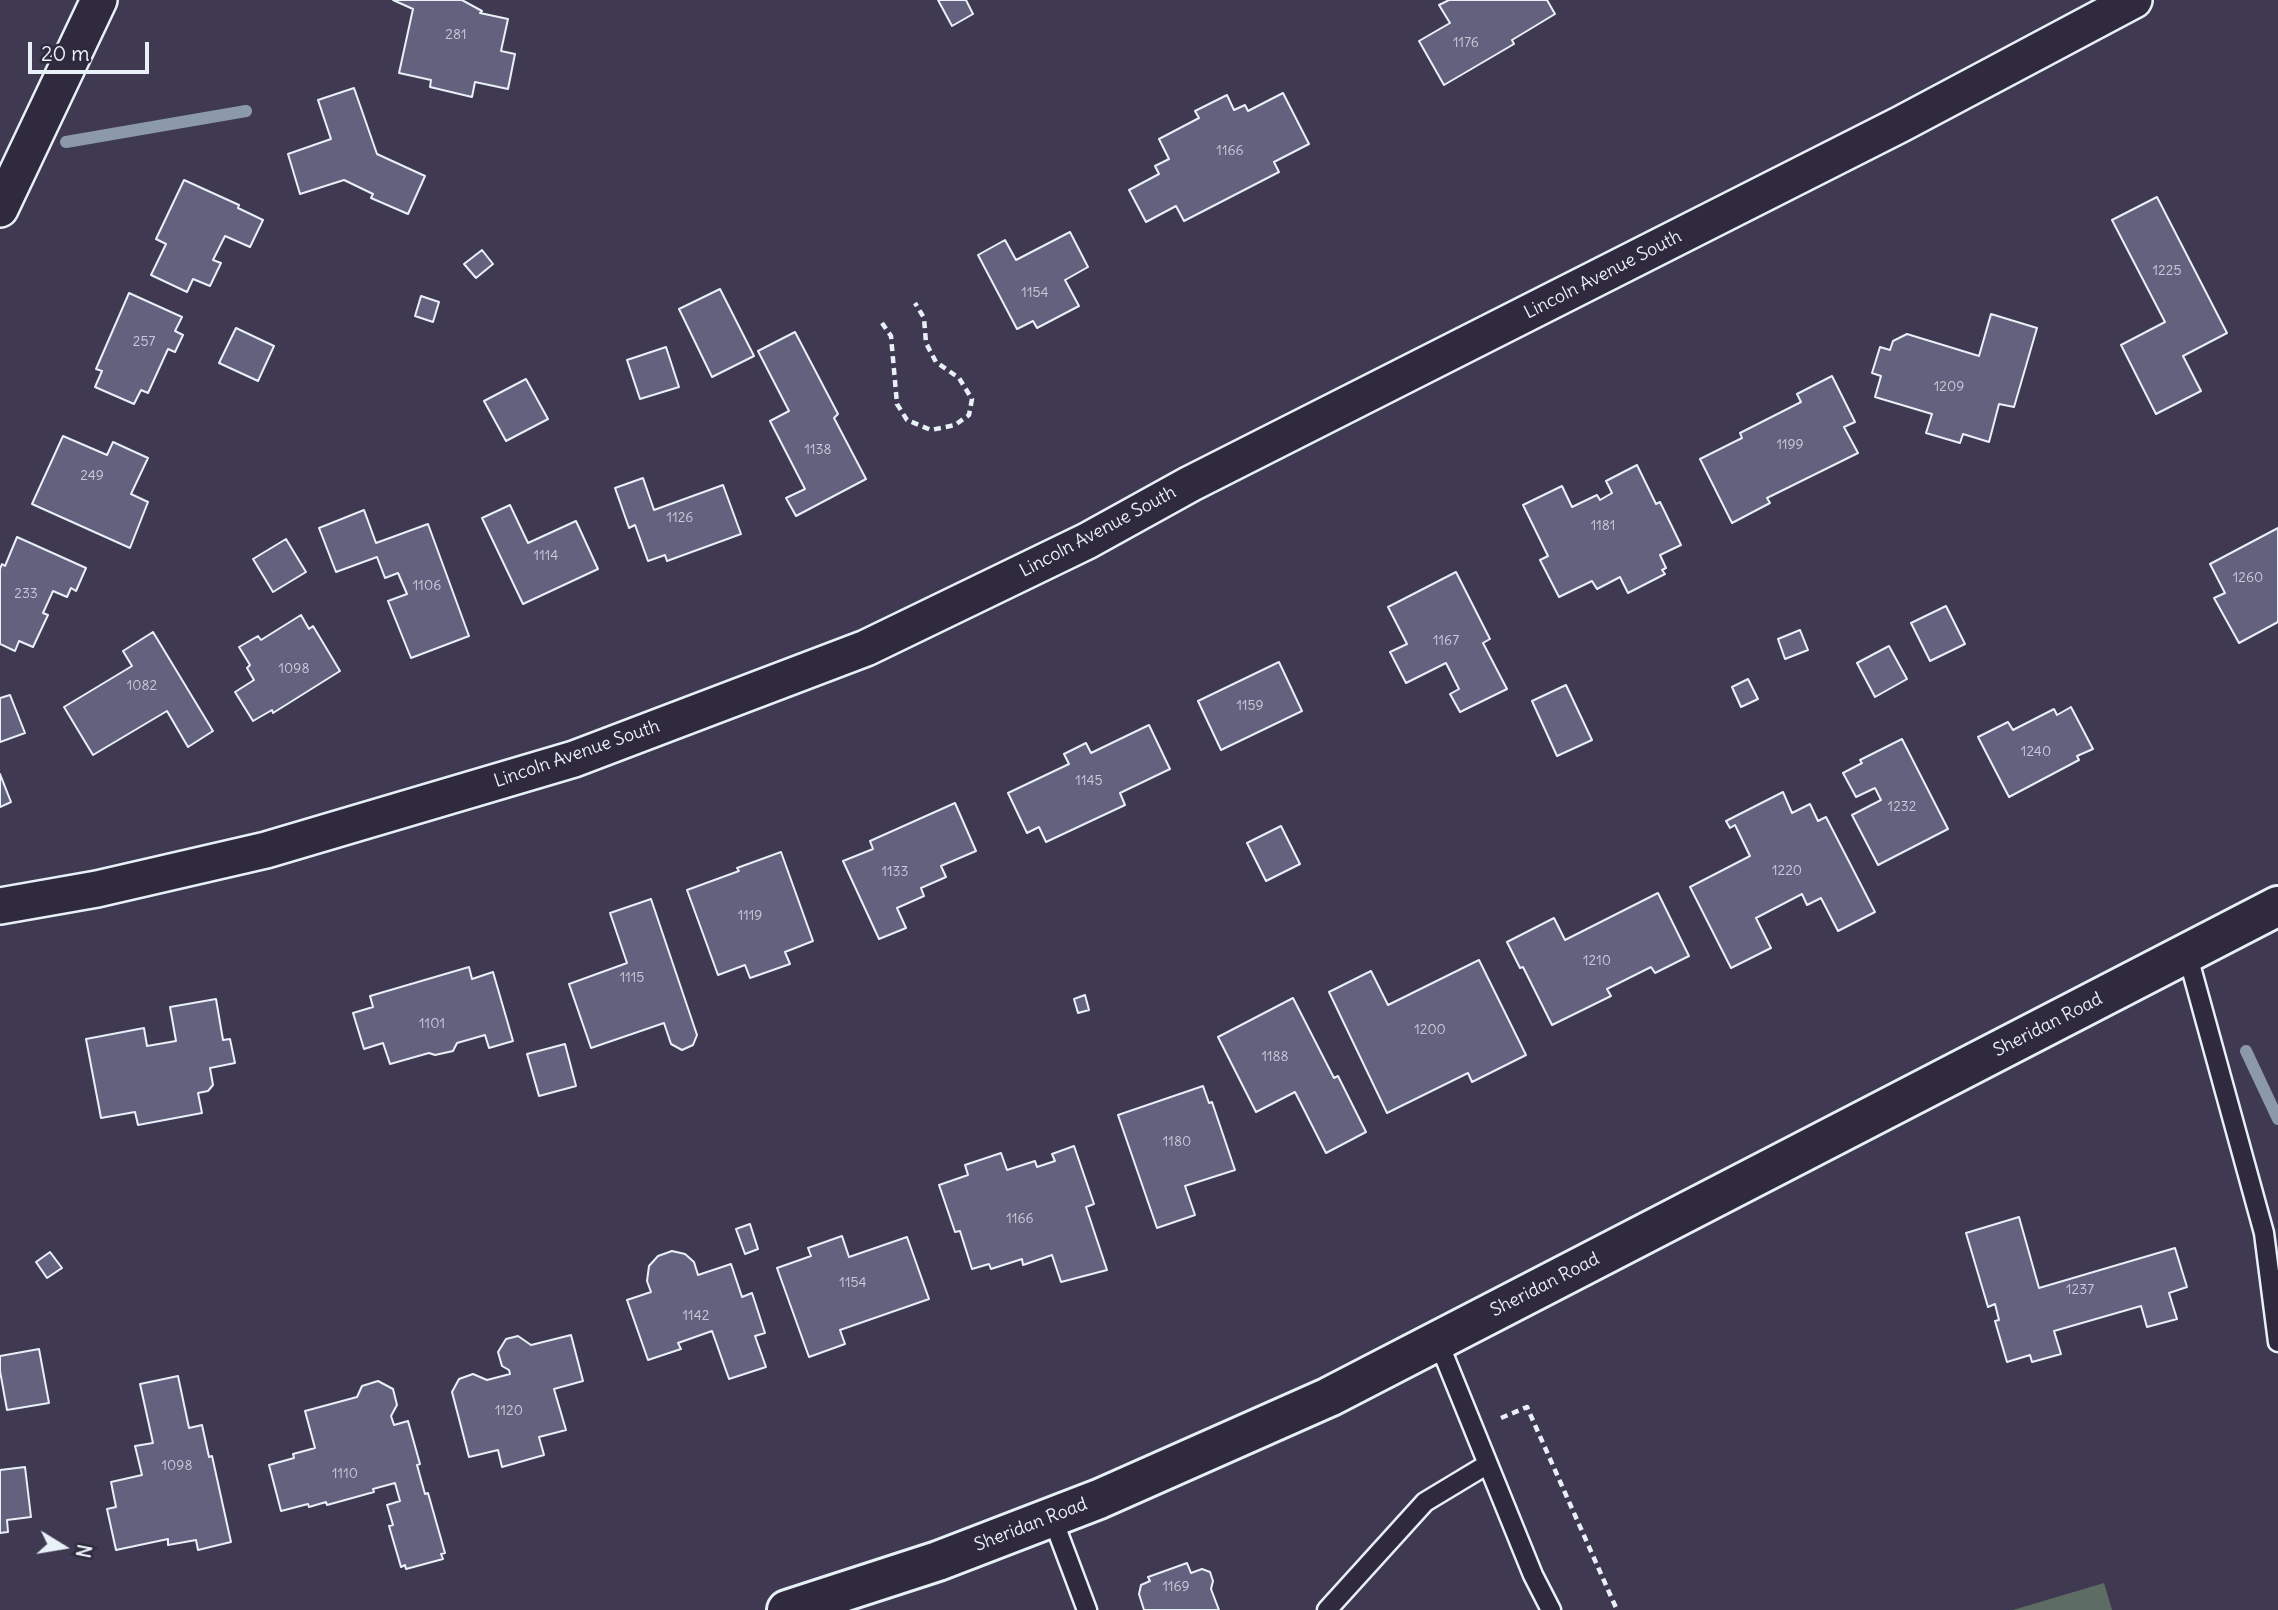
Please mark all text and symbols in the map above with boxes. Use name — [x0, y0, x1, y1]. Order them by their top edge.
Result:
house number: 281 — [445, 27, 467, 43]
scale bar — [32, 28, 152, 72]
house number: 1176 — [1453, 35, 1479, 51]
text: 20 m — [41, 40, 90, 67]
house number: 1166 — [1216, 143, 1244, 159]
street label: Lincoln Avenue South — [1521, 226, 1685, 324]
house number: 1225 — [2153, 263, 2181, 279]
house number: 1154 — [1021, 285, 1049, 301]
house number: 257 — [133, 334, 155, 350]
house number: 1209 — [1934, 379, 1964, 395]
house number: 1199 — [1776, 437, 1804, 453]
house number: 1138 — [804, 442, 832, 458]
house number: 249 — [80, 468, 104, 484]
street label: Lincoln Avenue South — [1016, 482, 1180, 582]
house number: 1126 — [667, 510, 693, 526]
house number: 1181 — [1591, 518, 1615, 534]
house number: 1114 — [534, 548, 558, 564]
house number: 1260 — [2233, 570, 2263, 586]
house number: 1106 — [413, 578, 441, 594]
house number: 233 — [14, 586, 38, 602]
house number: 1167 — [1433, 633, 1459, 649]
house number: 1098 — [279, 661, 309, 677]
house number: 1082 — [127, 678, 157, 694]
house number: 1159 — [1236, 698, 1264, 714]
street label: Lincoln Avenue South — [491, 715, 663, 793]
house number: 1240 — [2021, 744, 2051, 760]
house number: 1145 — [1075, 773, 1103, 789]
house number: 1232 — [1888, 799, 1916, 815]
house number: 1220 — [1772, 863, 1802, 879]
house number: 1133 — [881, 864, 909, 880]
house number: 1119 — [738, 908, 762, 924]
house number: 1210 — [1583, 953, 1611, 969]
house number: 1115 — [620, 970, 644, 986]
street label: Sheridan Road — [1990, 988, 2106, 1062]
house number: 1101 — [419, 1016, 445, 1032]
house number: 1200 — [1414, 1022, 1446, 1038]
house number: 1188 — [1261, 1049, 1289, 1065]
house number: 1180 — [1163, 1134, 1191, 1150]
house number: 1166 — [1006, 1211, 1034, 1227]
street label: Sheridan Road — [1487, 1248, 1603, 1322]
house number: 1154 — [839, 1275, 867, 1291]
house number: 1237 — [2066, 1282, 2094, 1298]
house number: 1142 — [683, 1308, 709, 1324]
house number: 1120 — [495, 1403, 523, 1419]
house number: 1098 — [162, 1458, 192, 1474]
house number: 1110 — [332, 1466, 358, 1482]
street label: Sheridan Road — [971, 1494, 1091, 1556]
north arrow — [28, 1512, 98, 1582]
text: N — [71, 1542, 97, 1560]
house number: 1169 — [1162, 1579, 1190, 1595]

